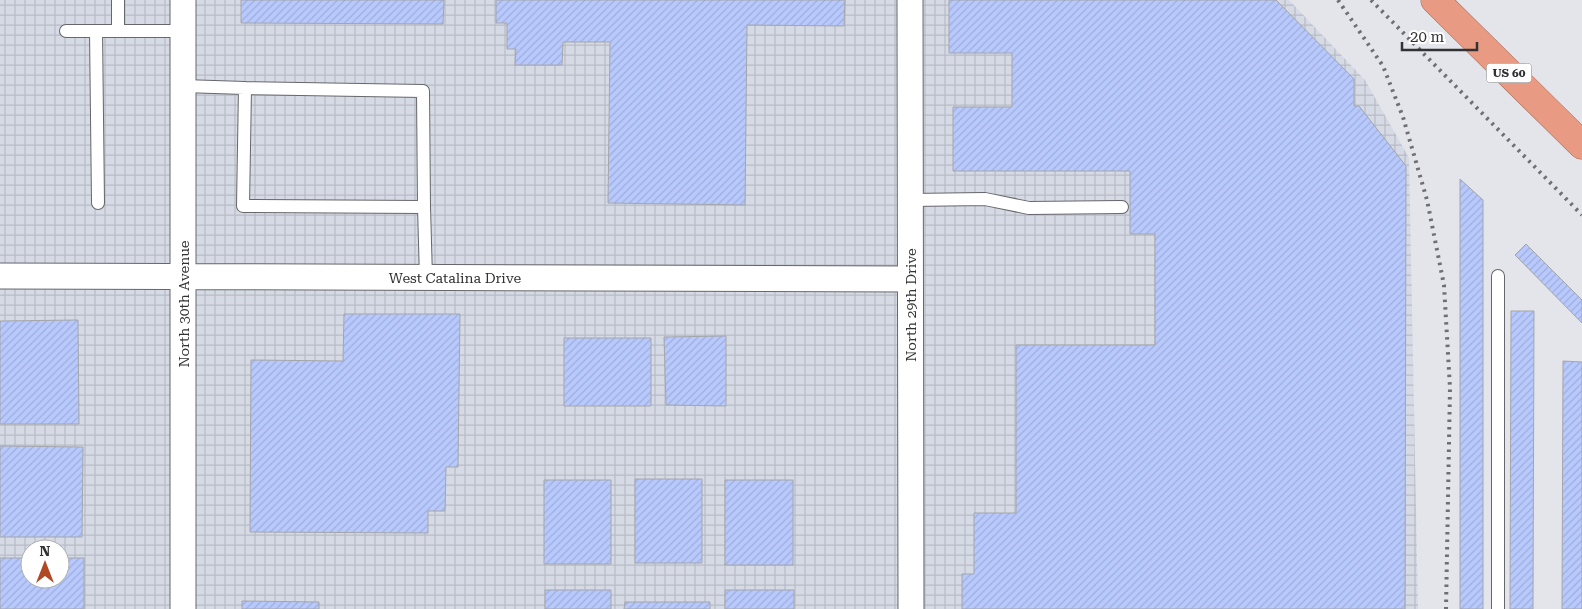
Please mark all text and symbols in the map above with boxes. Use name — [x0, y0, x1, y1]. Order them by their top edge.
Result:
scale bar — [1402, 20, 1477, 52]
text: 20 m — [1410, 28, 1445, 46]
road number: US 60 — [1486, 64, 1532, 82]
street label: North 30th Avenue — [176, 240, 192, 368]
street label: North 29th Drive — [903, 248, 919, 362]
street label: West Catalina Drive — [389, 270, 522, 286]
north arrow — [20, 539, 70, 589]
text: N — [40, 543, 51, 559]

